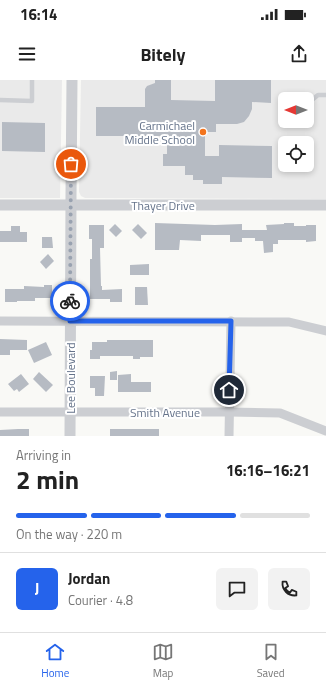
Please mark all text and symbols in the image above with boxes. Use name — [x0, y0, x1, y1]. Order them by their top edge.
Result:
text: 16:14 — [20, 3, 57, 26]
text: Bitely — [140, 41, 186, 68]
icon: menu — [16, 43, 38, 65]
icon: share — [288, 43, 310, 65]
north arrow — [278, 92, 314, 128]
map controls — [278, 92, 314, 172]
place label: Carmichael Middle School — [124, 116, 195, 149]
marker: Carmichael Middle School — [198, 127, 208, 137]
button: locate — [278, 136, 314, 172]
pin — [54, 147, 88, 181]
icon: bag — [60, 153, 82, 175]
street label: Thayer Drive — [131, 196, 195, 215]
courier — [50, 281, 90, 321]
icon: bike — [59, 290, 81, 312]
street label: Lee Boulevard — [61, 342, 80, 414]
pin — [212, 373, 246, 407]
icon: home — [218, 379, 240, 401]
street label: Smith Avenue — [130, 403, 200, 422]
text: Arriving in — [16, 445, 71, 465]
text: 16:16–16:21 — [226, 459, 310, 482]
text: 2 min — [16, 460, 79, 499]
text: On the way · 220 m — [16, 524, 122, 544]
text: Jordan — [68, 567, 110, 590]
button: chat — [216, 568, 258, 610]
button: phone — [268, 568, 310, 610]
text: J — [35, 577, 39, 600]
text: Courier · 4.8 — [68, 590, 133, 610]
tab: Home — [41, 641, 69, 681]
tab: Map — [152, 641, 174, 681]
tab: Saved — [257, 641, 285, 681]

